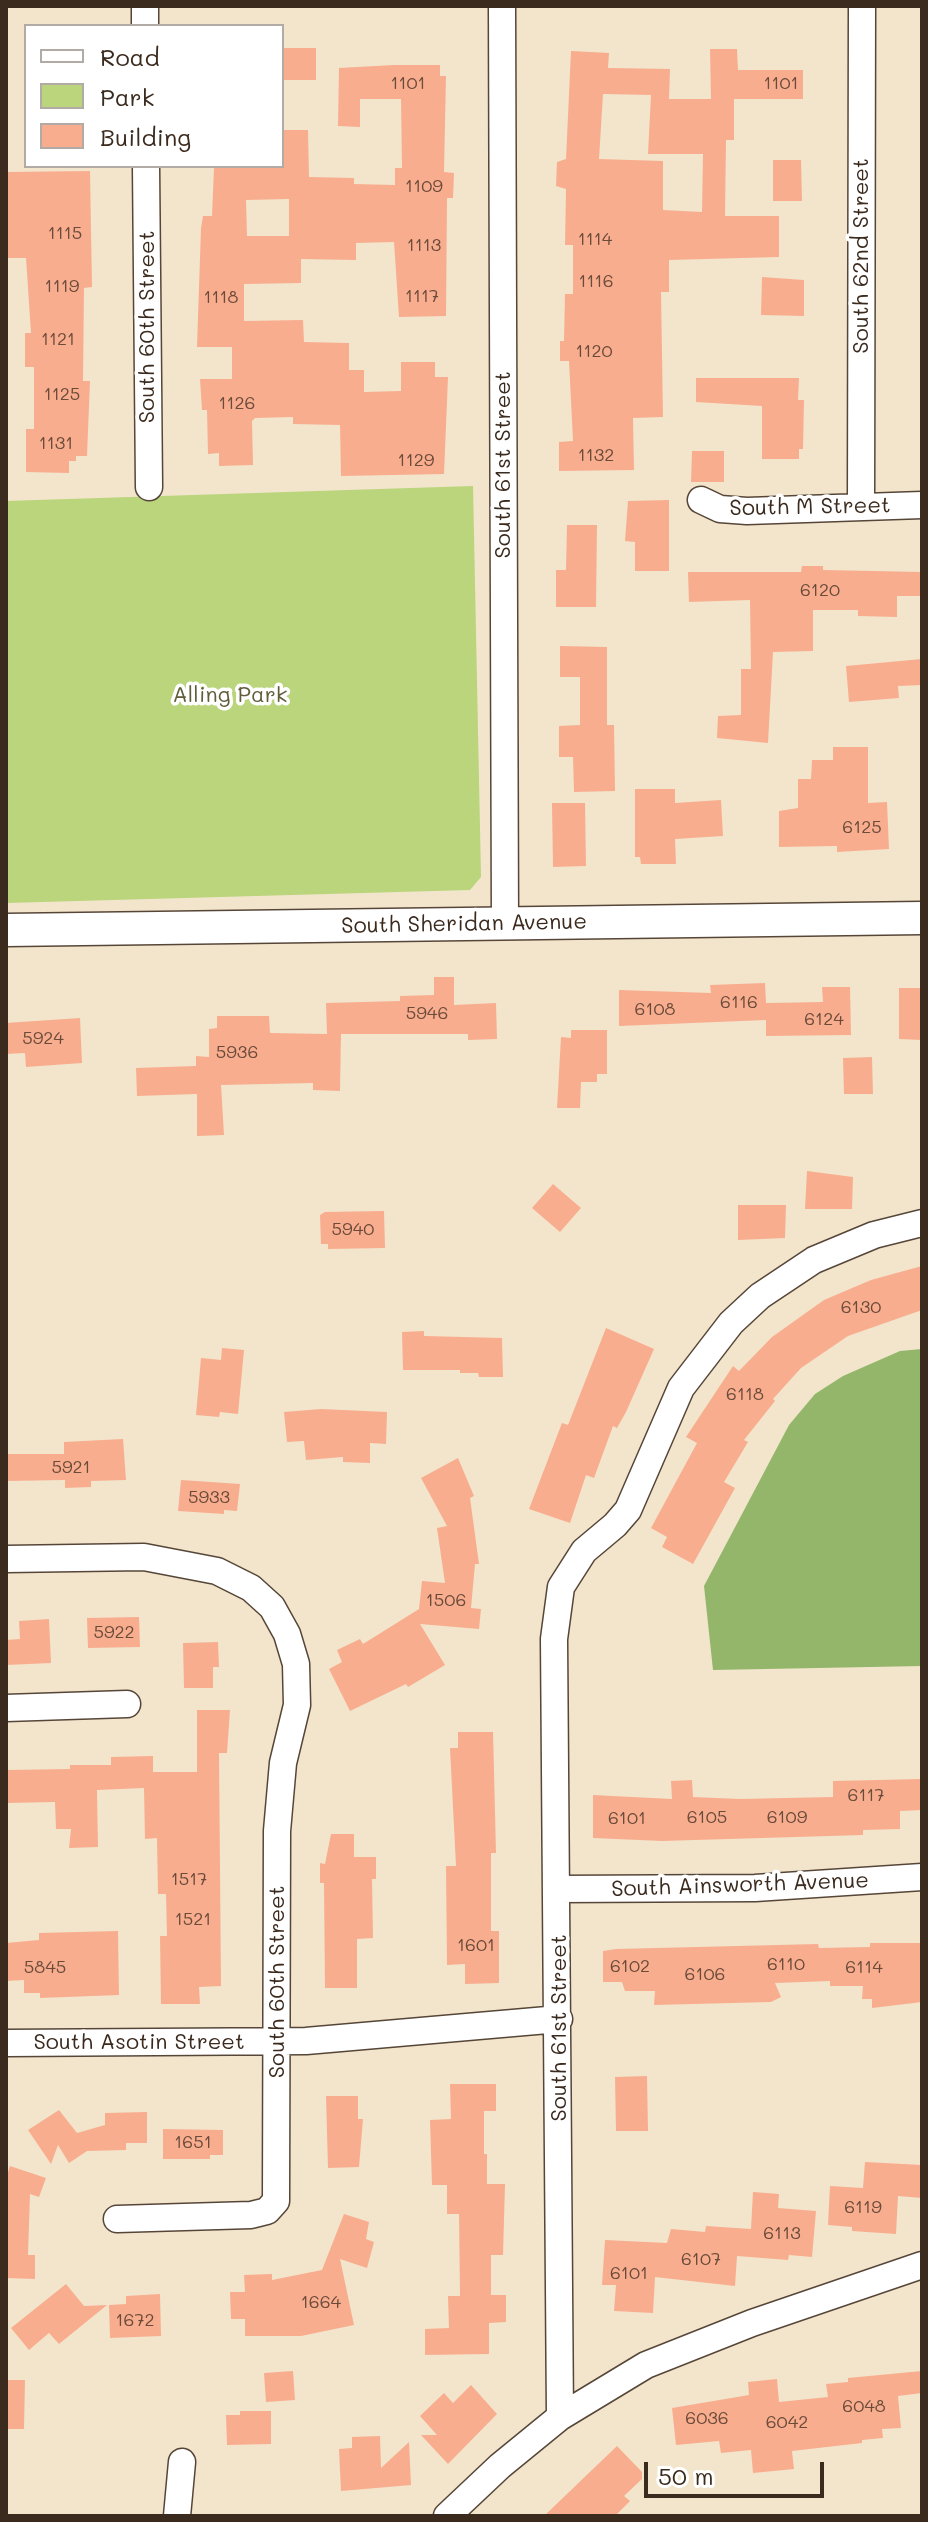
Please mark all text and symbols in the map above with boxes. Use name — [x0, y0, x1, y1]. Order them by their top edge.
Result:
legend — [24, 24, 284, 168]
text: Road — [100, 41, 160, 72]
house number: 1101 — [390, 72, 426, 94]
house number: 1101 — [763, 72, 799, 94]
text: Park — [100, 81, 154, 112]
text: Building — [100, 121, 191, 152]
street label: South 62nd Street — [848, 158, 874, 354]
house number: 1109 — [405, 175, 443, 197]
house number: 1115 — [48, 222, 82, 244]
house number: 1114 — [578, 228, 612, 250]
street label: South 60th Street — [134, 231, 160, 423]
house number: 1113 — [407, 234, 441, 256]
house number: 1116 — [578, 270, 614, 292]
house number: 1119 — [45, 275, 79, 297]
house number: 1117 — [405, 285, 439, 307]
house number: 1118 — [203, 286, 239, 308]
house number: 1121 — [41, 328, 75, 350]
house number: 1120 — [575, 340, 613, 362]
street label: South 61st Street — [490, 371, 516, 559]
house number: 1125 — [44, 383, 80, 405]
house number: 1126 — [219, 392, 255, 414]
house number: 1131 — [39, 432, 73, 454]
house number: 1132 — [578, 444, 614, 466]
house number: 1129 — [398, 449, 434, 471]
street label: South M Street — [729, 492, 891, 522]
house number: 6120 — [800, 579, 840, 601]
park label: Alling Park — [173, 682, 287, 708]
house number: 6125 — [842, 816, 882, 838]
street label: South Sheridan Avenue — [341, 909, 587, 939]
house number: 6116 — [720, 991, 758, 1013]
house number: 6108 — [635, 998, 675, 1020]
house number: 5946 — [406, 1002, 448, 1024]
house number: 6124 — [804, 1008, 844, 1030]
house number: 5924 — [22, 1027, 64, 1049]
house number: 5936 — [216, 1041, 258, 1063]
house number: 5940 — [332, 1218, 374, 1240]
house number: 6130 — [841, 1296, 881, 1318]
house number: 6118 — [726, 1383, 764, 1405]
house number: 5921 — [51, 1456, 91, 1478]
house number: 5933 — [188, 1486, 230, 1508]
house number: 1506 — [426, 1589, 466, 1611]
house number: 5922 — [93, 1621, 135, 1643]
house number: 6117 — [848, 1784, 884, 1806]
house number: 6105 — [687, 1806, 727, 1828]
house number: 6109 — [767, 1806, 807, 1828]
house number: 6101 — [608, 1807, 646, 1829]
street label: South Ainsworth Avenue — [611, 1867, 869, 1903]
house number: 1517 — [171, 1868, 207, 1890]
street label: South 60th Street — [264, 1886, 290, 2078]
house number: 1521 — [175, 1908, 211, 1930]
house number: 1601 — [457, 1934, 495, 1956]
street label: South 61st Street — [546, 1934, 572, 2122]
house number: 6110 — [767, 1953, 805, 1975]
house number: 6102 — [610, 1955, 650, 1977]
house number: 5845 — [24, 1956, 66, 1978]
house number: 6114 — [845, 1956, 883, 1978]
house number: 6106 — [685, 1963, 725, 1985]
street label: South Asotin Street — [33, 2029, 245, 2055]
house number: 1651 — [174, 2131, 212, 2153]
house number: 6119 — [844, 2196, 882, 2218]
house number: 6113 — [763, 2222, 801, 2244]
house number: 6107 — [681, 2248, 721, 2270]
house number: 6101 — [610, 2262, 648, 2284]
house number: 1664 — [301, 2291, 341, 2313]
house number: 1672 — [116, 2309, 154, 2331]
house number: 6048 — [842, 2395, 886, 2417]
house number: 6036 — [685, 2407, 729, 2429]
house number: 6042 — [766, 2411, 808, 2433]
scale bar — [648, 2446, 828, 2496]
text: 50 m — [658, 2460, 714, 2491]

